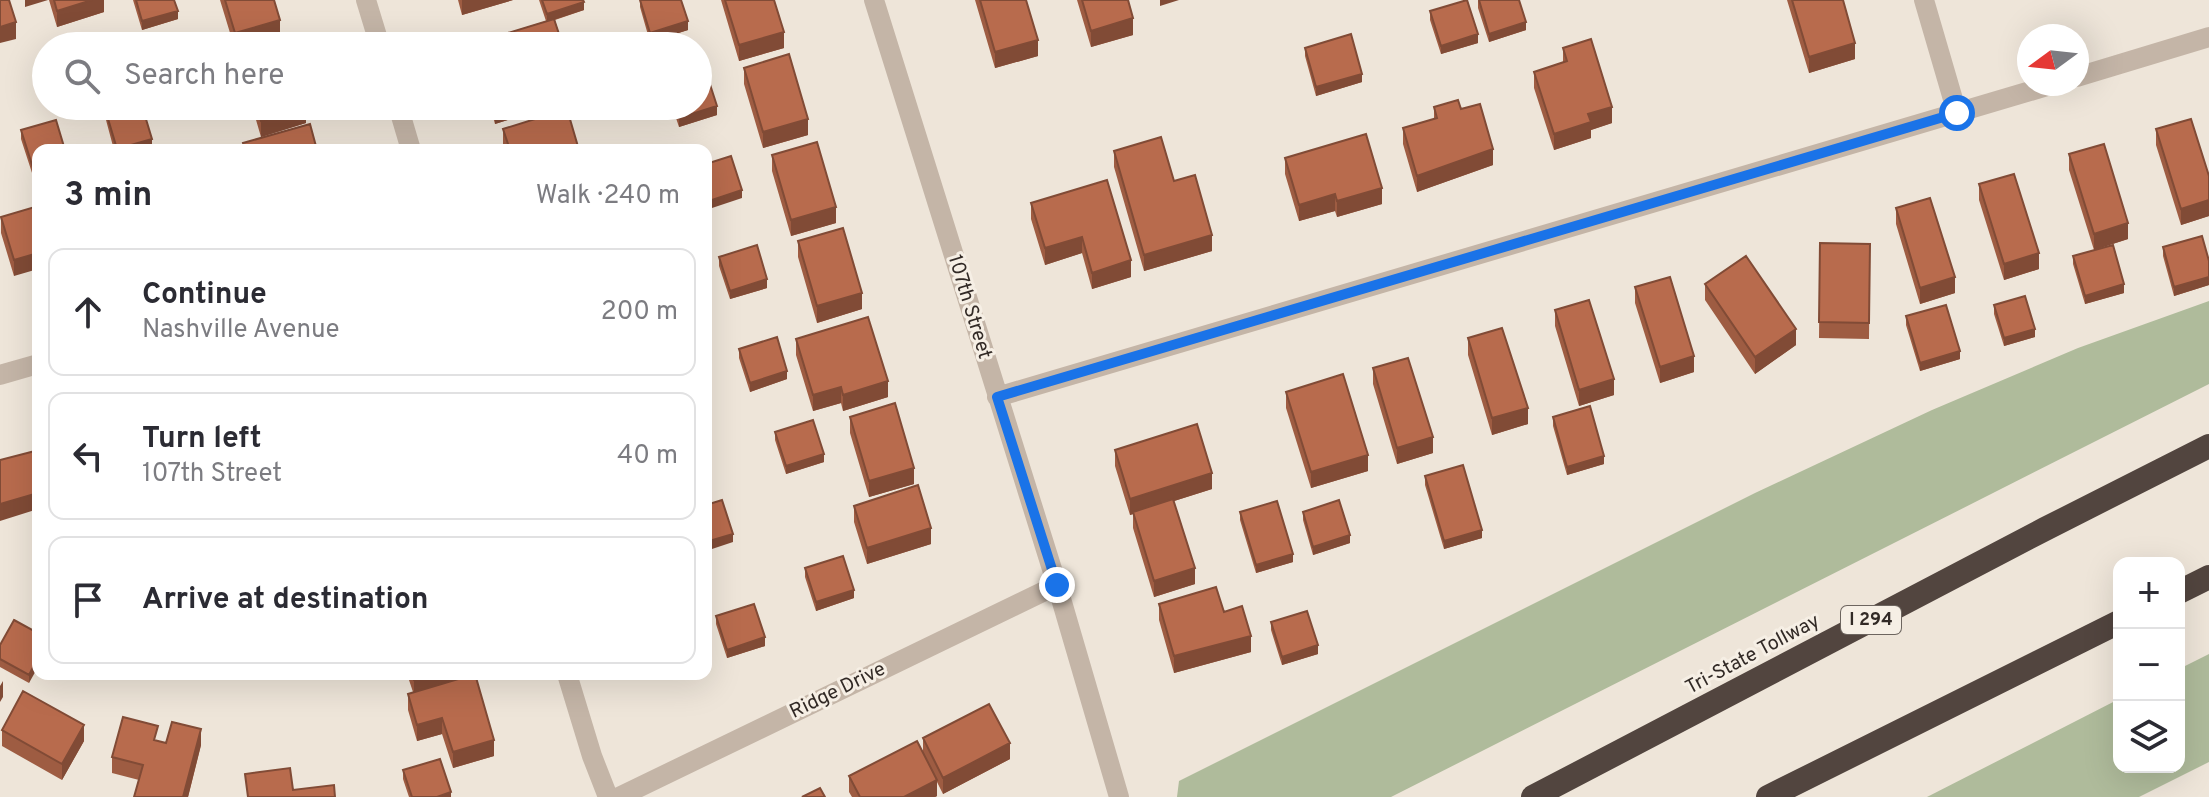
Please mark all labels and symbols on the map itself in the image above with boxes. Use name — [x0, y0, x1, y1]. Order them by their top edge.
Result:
north arrow — [2017, 24, 2089, 96]
route start — [1939, 95, 1975, 131]
street label: 107th Street — [941, 252, 997, 362]
route end — [1039, 567, 1075, 603]
road number: I 294 — [1841, 606, 1901, 634]
street label: Tri-State Tollway — [1681, 609, 1825, 701]
street label: Ridge Drive — [786, 657, 890, 725]

